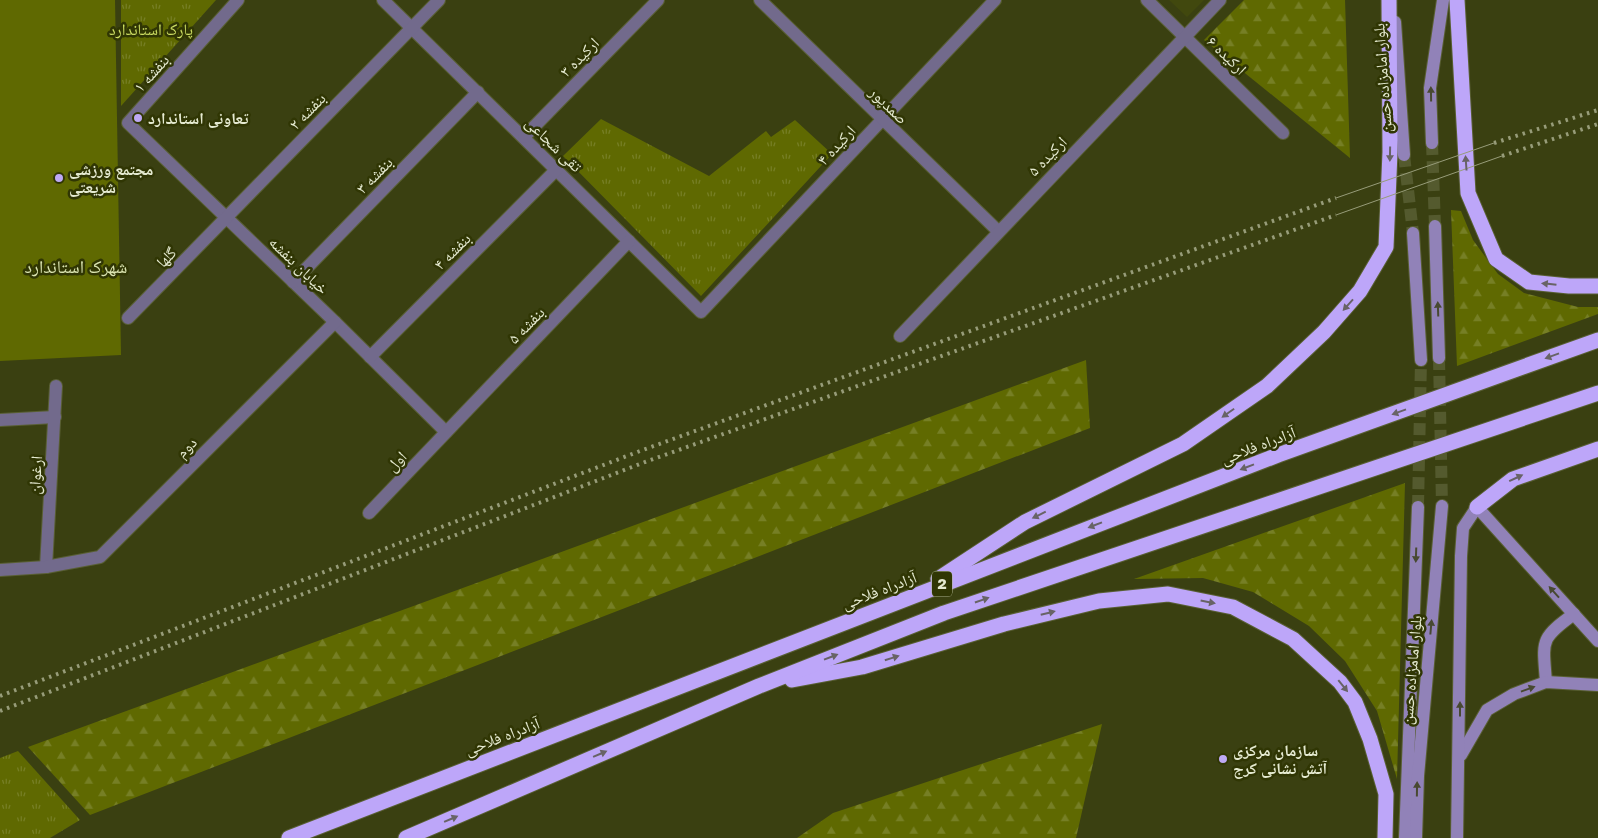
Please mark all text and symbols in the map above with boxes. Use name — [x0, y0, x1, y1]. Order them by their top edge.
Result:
park label: پارک استاندارد — [109, 19, 193, 39]
street label: بلوار امامزاده حسن — [1368, 22, 1397, 133]
street label: ارکیده ۶ — [1203, 31, 1251, 79]
street label: ارکیده ۳ — [555, 33, 603, 81]
street label: بنفشه ۱ — [129, 50, 173, 96]
street label: صمدپور — [865, 81, 912, 128]
one-way arrow — [1427, 86, 1435, 102]
street label: بنفشه ۲ — [284, 88, 330, 134]
place label: تعاونی استاندارد — [148, 108, 249, 128]
marker: تعاونی استاندارد — [132, 112, 144, 124]
street label: تقی شجاعی — [521, 112, 587, 177]
street label: ارکیده ۴ — [812, 121, 860, 169]
street label: ارکیده ۵ — [1023, 132, 1071, 180]
one-way arrow — [1385, 146, 1393, 162]
street label: بنفشه ۳ — [351, 152, 397, 198]
one-way arrow — [1462, 155, 1470, 171]
place label: مجتمع ورزشی شریعتی — [69, 159, 153, 197]
marker: مجتمع ورزشی شریعتی — [53, 172, 65, 184]
street label: بنفشه ۴ — [429, 228, 475, 274]
street label: خیابان بنفشه — [264, 232, 333, 299]
street label: گلها — [152, 242, 181, 271]
district label: شهرک استاندارد — [25, 255, 127, 277]
one-way arrow — [1541, 280, 1557, 288]
one-way arrow — [1342, 298, 1354, 310]
one-way arrow — [1434, 301, 1442, 317]
street label: بنفشه ۵ — [503, 302, 549, 348]
one-way arrow — [1544, 353, 1559, 361]
one-way arrow — [1221, 408, 1234, 418]
one-way arrow — [1391, 408, 1406, 416]
street label: آزادراه فلاحی — [1218, 421, 1299, 469]
street label: دوم — [171, 432, 202, 463]
street label: اول — [382, 447, 411, 476]
street label: ارغوان — [24, 455, 47, 495]
one-way arrow — [1239, 464, 1254, 471]
one-way arrow — [1509, 474, 1523, 482]
one-way arrow — [1032, 511, 1046, 519]
one-way arrow — [1088, 522, 1102, 530]
one-way arrow — [1412, 547, 1420, 563]
street label: آزادراه فلاحی — [839, 566, 920, 614]
road number: 2 — [932, 572, 952, 596]
one-way arrow — [1548, 586, 1560, 598]
one-way arrow — [975, 595, 990, 603]
one-way arrow — [1200, 599, 1216, 607]
one-way arrow — [1041, 609, 1056, 617]
street label: بلوار امامزاده حسن — [1396, 614, 1427, 726]
one-way arrow — [1427, 619, 1435, 635]
one-way arrow — [823, 653, 838, 661]
one-way arrow — [885, 654, 900, 662]
one-way arrow — [1337, 680, 1348, 693]
one-way arrow — [1521, 685, 1536, 693]
one-way arrow — [1456, 701, 1464, 717]
street label: آزادراه فلاحی — [462, 712, 543, 760]
place label: سازمان مرکزی آتش نشانی کرج — [1233, 740, 1328, 779]
one-way arrow — [593, 750, 607, 758]
marker: سازمان مرکزی آتش نشانی کرج — [1217, 753, 1229, 765]
one-way arrow — [1413, 781, 1421, 797]
one-way arrow — [444, 814, 458, 822]

